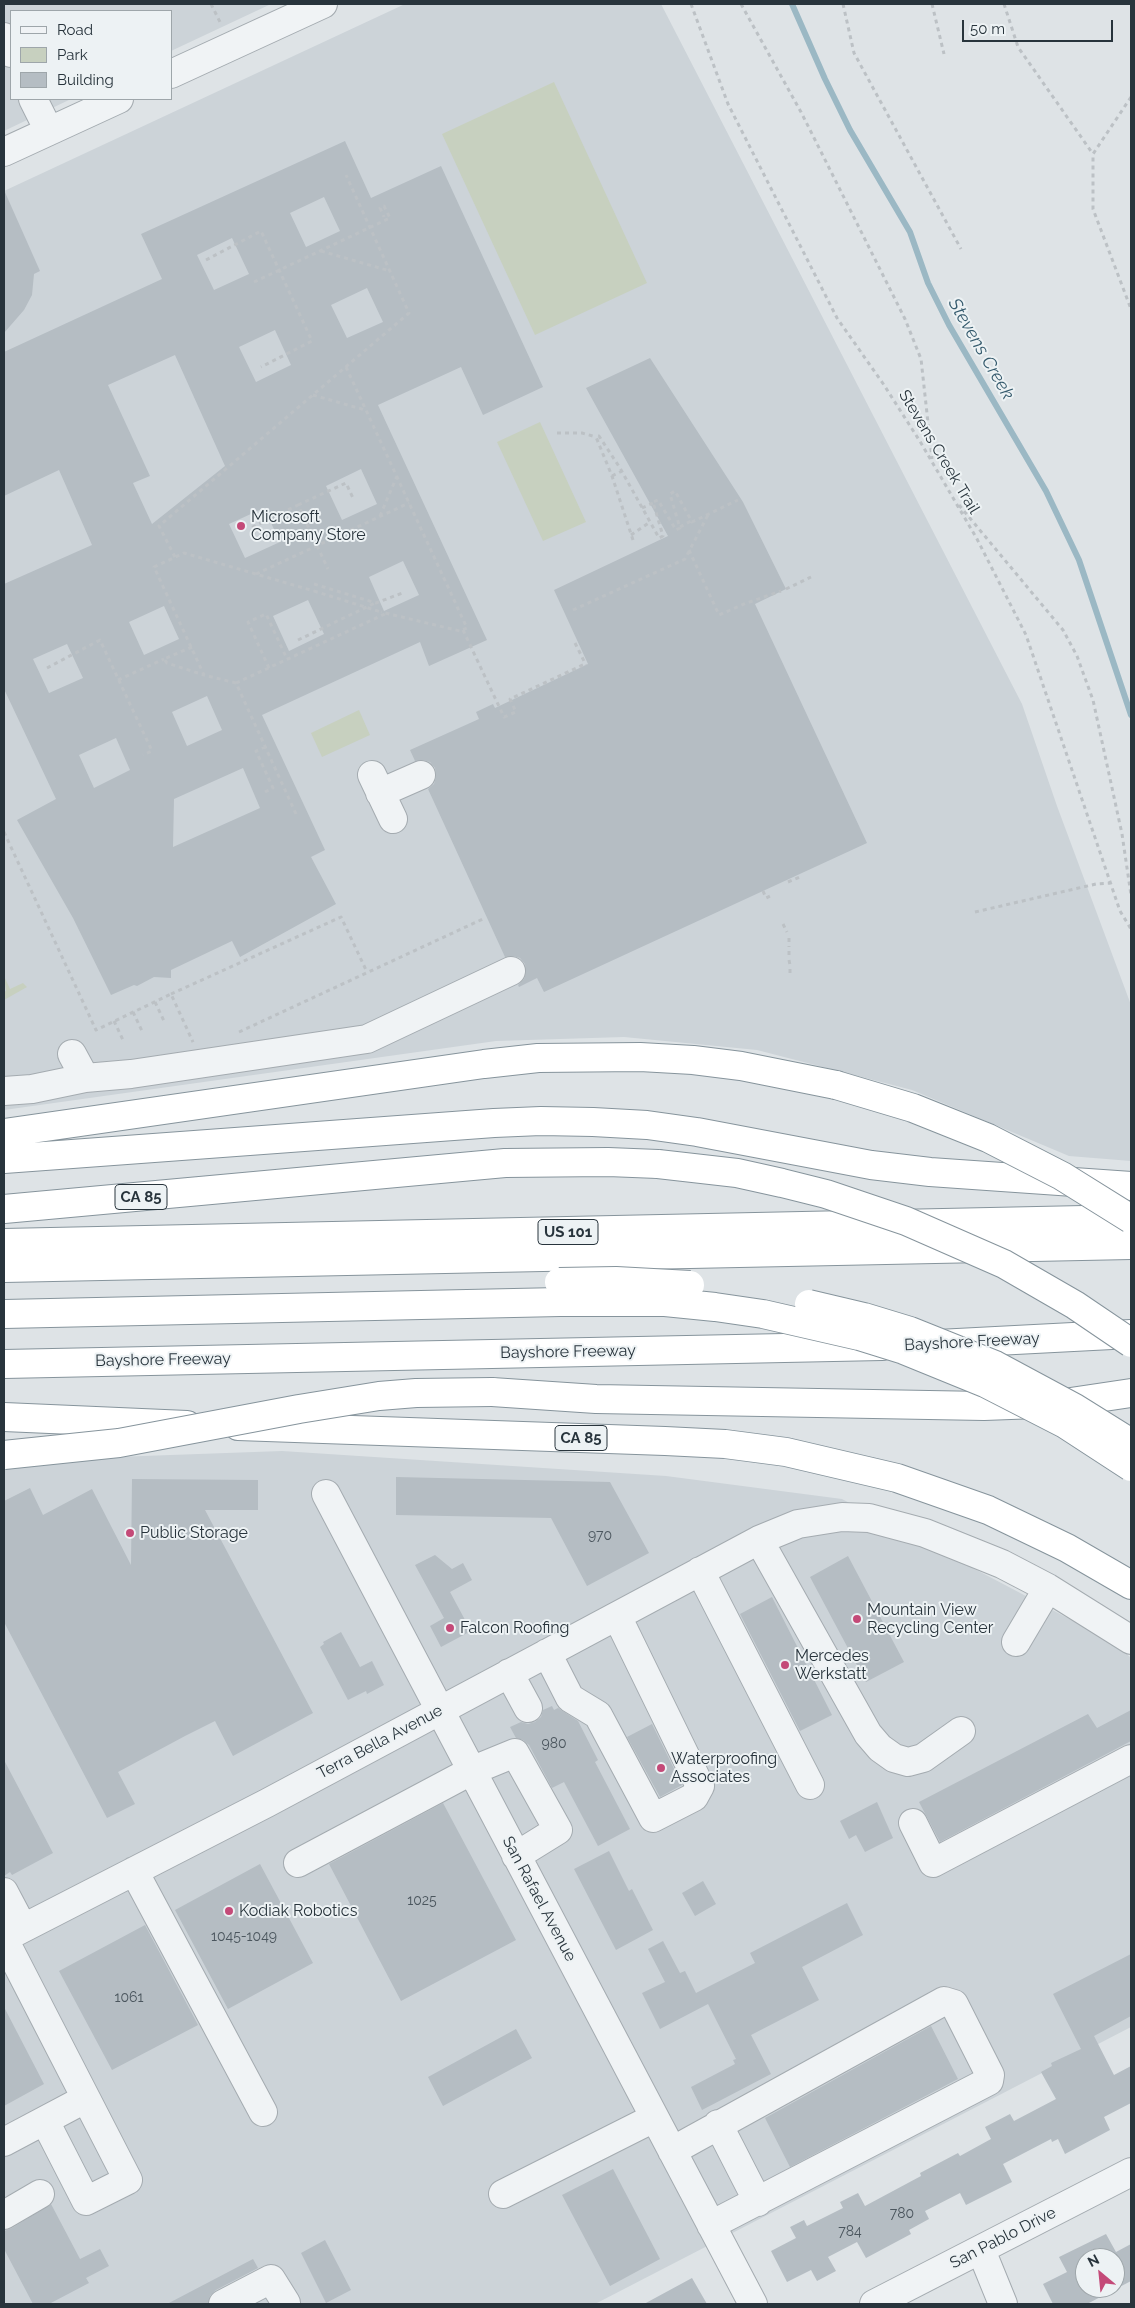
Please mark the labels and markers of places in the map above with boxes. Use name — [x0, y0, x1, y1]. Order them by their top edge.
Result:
place label: Microsoft Company Store — [251, 507, 366, 545]
marker: Microsoft Company Store — [235, 520, 247, 532]
place label: Public Storage — [140, 1523, 248, 1543]
marker: Public Storage — [124, 1527, 136, 1539]
place label: Mountain View Recycling Center — [867, 1600, 993, 1638]
marker: Mountain View Recycling Center — [851, 1613, 863, 1625]
place label: Falcon Roofing — [460, 1618, 569, 1638]
marker: Falcon Roofing — [444, 1622, 456, 1634]
place label: Mercedes Werkstatt — [795, 1646, 869, 1684]
marker: Mercedes Werkstatt — [779, 1659, 791, 1671]
place label: Waterproofing Associates — [671, 1749, 777, 1787]
marker: Waterproofing Associates — [655, 1762, 667, 1774]
place label: Kodiak Robotics — [239, 1901, 357, 1921]
marker: Kodiak Robotics — [223, 1905, 235, 1917]

